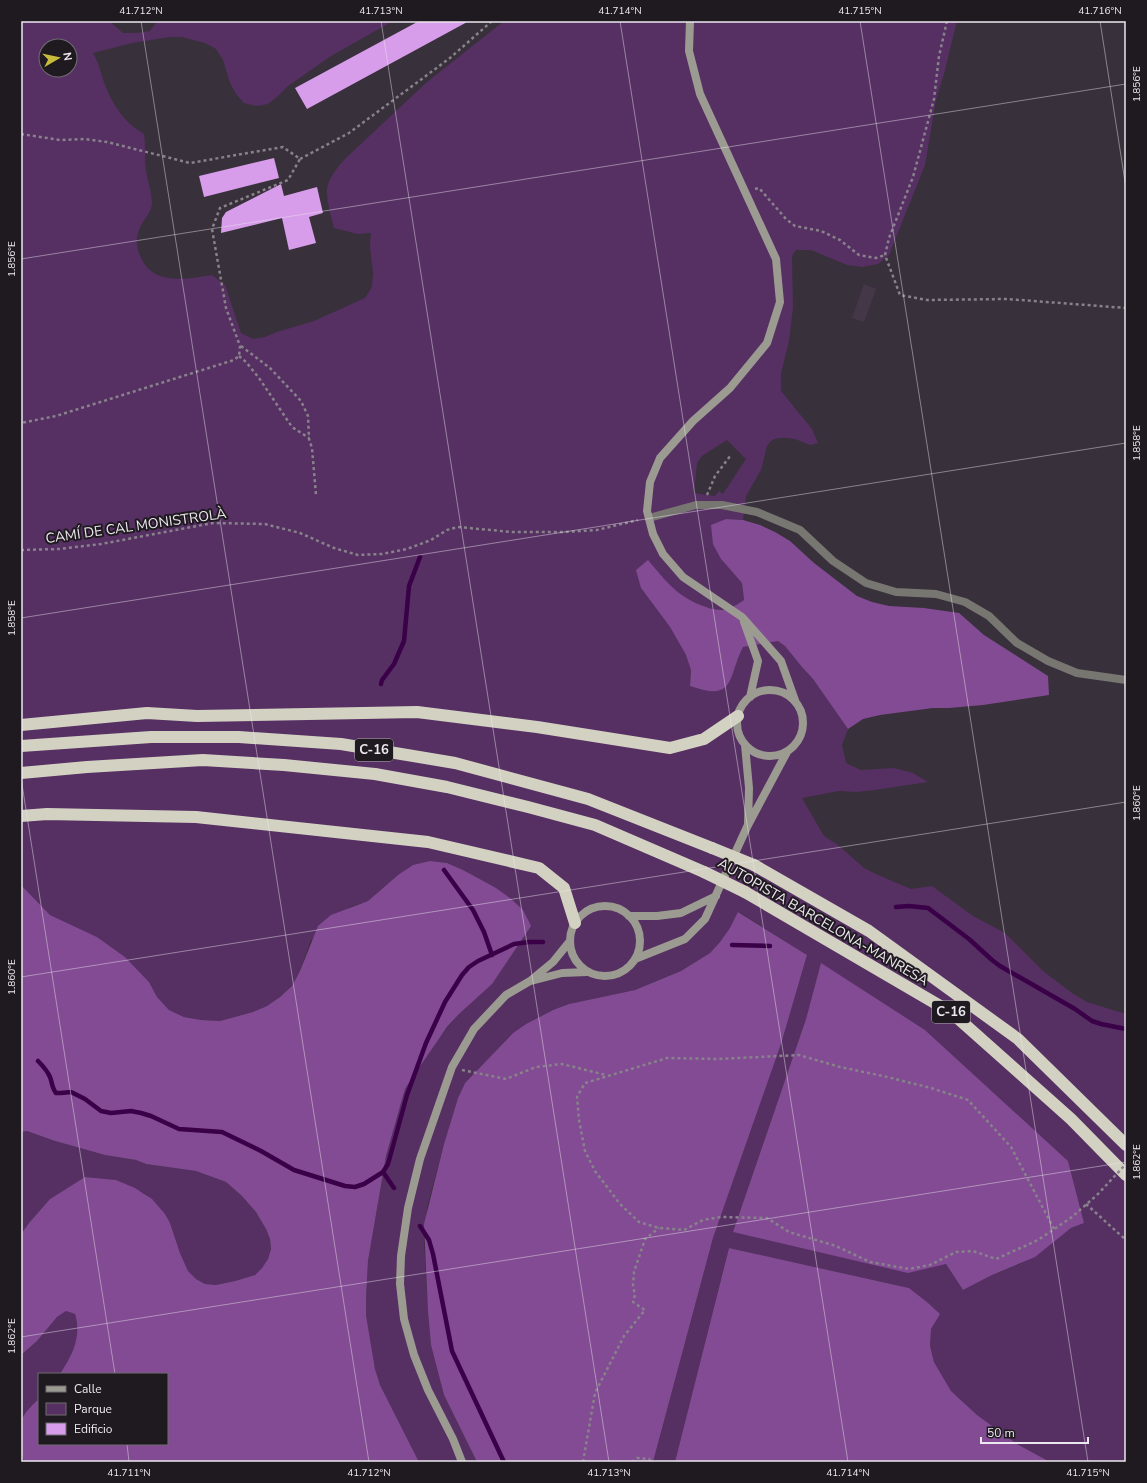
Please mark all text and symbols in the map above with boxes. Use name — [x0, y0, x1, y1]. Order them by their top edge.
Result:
text: 41.712°N — [119, 4, 163, 18]
text: 41.713°N — [359, 4, 403, 18]
text: 41.714°N — [598, 4, 642, 18]
text: 41.715°N — [838, 4, 882, 18]
text: 41.716°N — [1078, 4, 1122, 18]
north arrow — [38, 38, 78, 78]
text: N — [59, 51, 75, 62]
text: 1.856°E — [1130, 66, 1144, 102]
text: 1.856°E — [5, 241, 19, 277]
text: 1.858°E — [1130, 425, 1144, 461]
street label: CAMÍ DE CAL MONISTROLÀ — [44, 504, 228, 548]
text: 1.858°E — [5, 600, 19, 636]
road number: C-16 — [355, 739, 393, 761]
text: 1.860°E — [1130, 785, 1144, 821]
street label: AUTOPISTA BARCELONA-MANRESA — [714, 854, 932, 990]
text: 1.860°E — [5, 959, 19, 995]
road number: C-16 — [932, 1001, 970, 1023]
text: 1.862°E — [1130, 1144, 1144, 1180]
text: 1.862°E — [5, 1318, 19, 1354]
legend — [38, 1373, 168, 1445]
text: Calle — [74, 1381, 102, 1397]
text: Parque — [74, 1401, 112, 1417]
scale bar — [981, 1419, 1088, 1445]
text: Edificio — [74, 1421, 113, 1437]
text: 50 m — [987, 1425, 1015, 1441]
text: 41.711°N — [107, 1466, 151, 1480]
text: 41.712°N — [347, 1466, 391, 1480]
text: 41.713°N — [587, 1466, 631, 1480]
text: 41.714°N — [826, 1466, 870, 1480]
text: 41.715°N — [1066, 1466, 1110, 1480]

